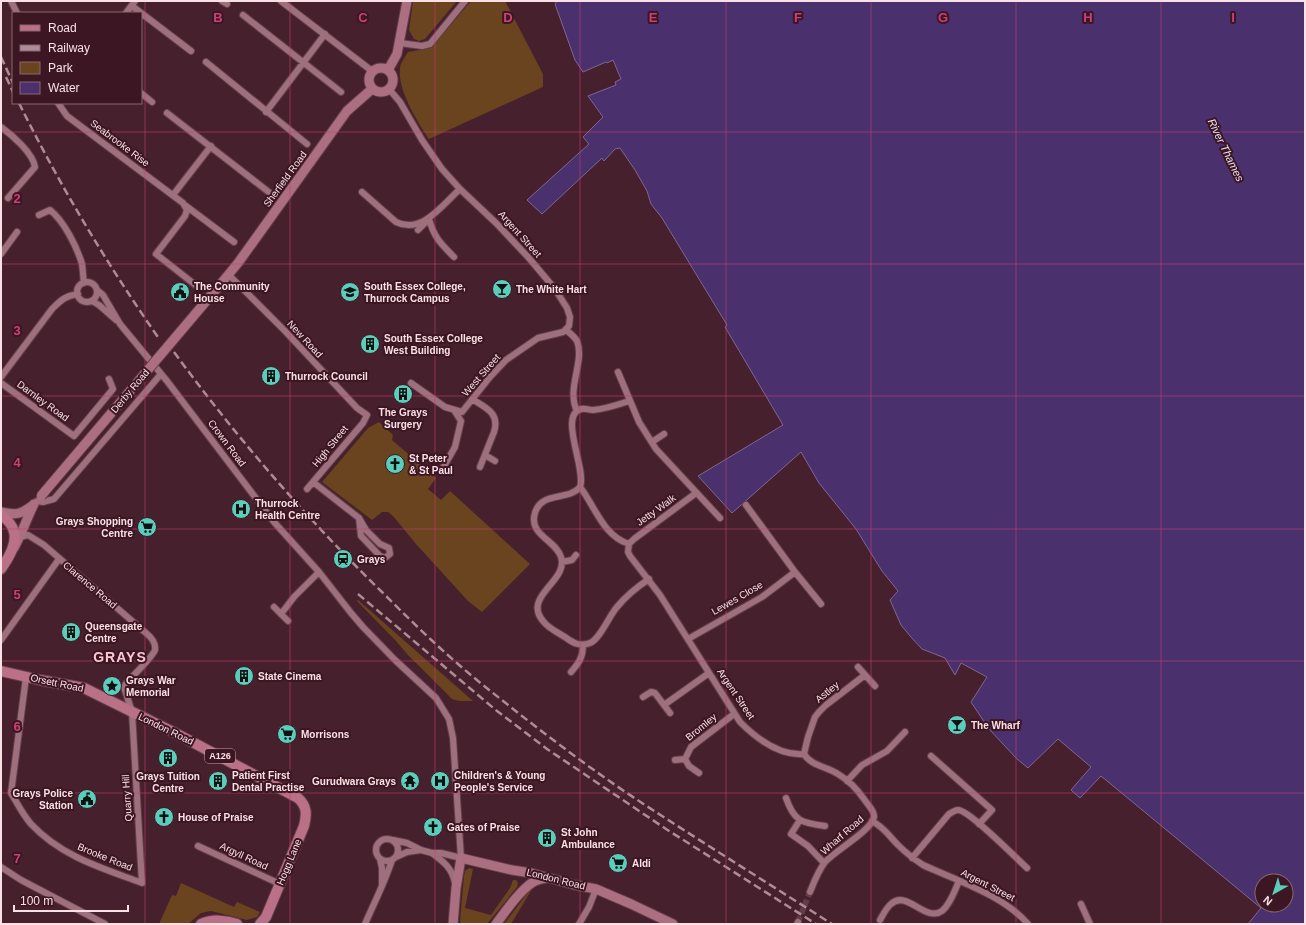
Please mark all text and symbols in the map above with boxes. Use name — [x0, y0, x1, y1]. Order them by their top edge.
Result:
text: B — [213, 10, 223, 25]
text: C — [358, 10, 368, 25]
text: D — [503, 10, 513, 25]
text: E — [649, 10, 658, 25]
text: F — [794, 10, 802, 25]
text: G — [938, 10, 948, 25]
text: H — [1083, 10, 1093, 25]
text: I — [1231, 10, 1235, 25]
legend — [12, 12, 142, 104]
text: Road — [48, 21, 77, 35]
text: Railway — [48, 41, 90, 55]
text: Park — [48, 61, 74, 75]
text: Water — [48, 81, 80, 95]
street label: Seabrooke Rise — [88, 117, 152, 169]
water label: River Thames — [1206, 117, 1247, 184]
street label: Sherfield Road — [261, 149, 309, 209]
text: 2 — [13, 191, 21, 206]
street label: Argent Street — [496, 208, 544, 260]
bar icon: The White Hart — [491, 278, 513, 300]
public building icon: The Community House — [169, 281, 191, 303]
place label: The Community House — [194, 281, 270, 304]
school or university icon: South Essex College, Thurrock Campus — [339, 281, 361, 303]
place label: South Essex College, Thurrock Campus — [364, 281, 466, 304]
place label: The White Hart — [516, 284, 587, 295]
street label: New Road — [285, 318, 325, 360]
text: 3 — [13, 323, 21, 338]
building icon: South Essex College West Building — [359, 333, 381, 355]
place label: South Essex College West Building — [384, 333, 483, 356]
street label: West Street — [460, 352, 502, 398]
building icon: Thurrock Council — [260, 365, 282, 387]
street label: Derby Road — [109, 367, 151, 415]
place label: Thurrock Council — [285, 371, 368, 382]
street label: Darnley Road — [15, 379, 71, 423]
building icon: The Grays Surgery — [392, 383, 414, 405]
place label: The Grays Surgery — [379, 407, 428, 430]
street label: Crown Road — [206, 417, 248, 469]
street label: High Street — [310, 423, 350, 469]
church icon: St Peter & St Paul — [384, 453, 406, 475]
place label: St Peter & St Paul — [409, 453, 453, 476]
text: 4 — [13, 455, 21, 470]
street label: Jetty Walk — [634, 492, 679, 528]
hospital icon: Thurrock Health Centre — [230, 498, 252, 520]
place label: Thurrock Health Centre — [255, 498, 320, 521]
place label: Grays Shopping Centre — [56, 516, 133, 539]
supermarket icon: Grays Shopping Centre — [136, 516, 158, 538]
station icon: Grays — [332, 548, 354, 570]
place label: Grays — [357, 554, 386, 565]
street label: Clarence Road — [61, 559, 119, 611]
street label: Lewes Close — [709, 579, 765, 617]
text: 5 — [13, 587, 21, 602]
building icon: Queensgate Centre — [60, 621, 82, 643]
place label: Queensgate Centre — [85, 621, 143, 644]
district label: GRAYS — [93, 649, 147, 665]
building icon: State Cinema — [233, 665, 255, 687]
street label: Argent Street — [715, 667, 757, 722]
place label: State Cinema — [258, 671, 322, 682]
street label: Orsett Road — [29, 672, 85, 694]
place icon: Grays War Memorial — [101, 675, 123, 697]
place label: Grays War Memorial — [126, 675, 176, 698]
street label: Astley — [813, 679, 841, 705]
street label: London Road — [137, 711, 195, 747]
street label: Bromley — [683, 711, 719, 743]
bar icon: The Wharf — [946, 714, 968, 736]
text: 6 — [13, 719, 21, 734]
place label: The Wharf — [971, 720, 1021, 731]
supermarket icon: Morrisons — [276, 723, 298, 745]
place label: Morrisons — [301, 729, 350, 740]
building icon: Grays Tuition Centre — [157, 747, 179, 769]
road number: A126 — [205, 749, 235, 763]
building icon: Patient First Dental Practise — [207, 770, 229, 792]
place label: Patient First Dental Practise — [232, 770, 305, 793]
temple icon: Gurudwara Grays — [399, 770, 421, 792]
hospital icon: Children's & Young People's Service — [429, 770, 451, 792]
place label: Children's & Young People's Service — [454, 770, 545, 793]
place label: Grays Tuition Centre — [136, 771, 200, 794]
street label: Quarry Hill — [120, 774, 134, 822]
place label: Gurudwara Grays — [312, 776, 396, 787]
place label: Grays Police Station — [12, 788, 73, 811]
public building icon: Grays Police Station — [76, 788, 98, 810]
church icon: House of Praise — [153, 806, 175, 828]
place label: House of Praise — [178, 812, 254, 823]
street label: Wharf Road — [818, 813, 866, 857]
church icon: Gates of Praise — [422, 816, 444, 838]
place label: Gates of Praise — [447, 822, 520, 833]
building icon: St John Ambulance — [536, 827, 558, 849]
place label: St John Ambulance — [561, 827, 615, 850]
street label: Hogg Lane — [274, 837, 304, 887]
street label: Argyll Road — [218, 840, 270, 872]
street label: Brooke Road — [76, 841, 134, 873]
text: 7 — [13, 851, 21, 866]
supermarket icon: Aldi — [607, 852, 629, 874]
place label: Aldi — [632, 858, 651, 869]
street label: London Road — [526, 866, 586, 892]
street label: Argent Street — [959, 867, 1017, 903]
north arrow — [1254, 873, 1294, 913]
scale bar — [14, 887, 128, 913]
text: 100 m — [20, 894, 53, 908]
text: N — [1261, 894, 1275, 908]

